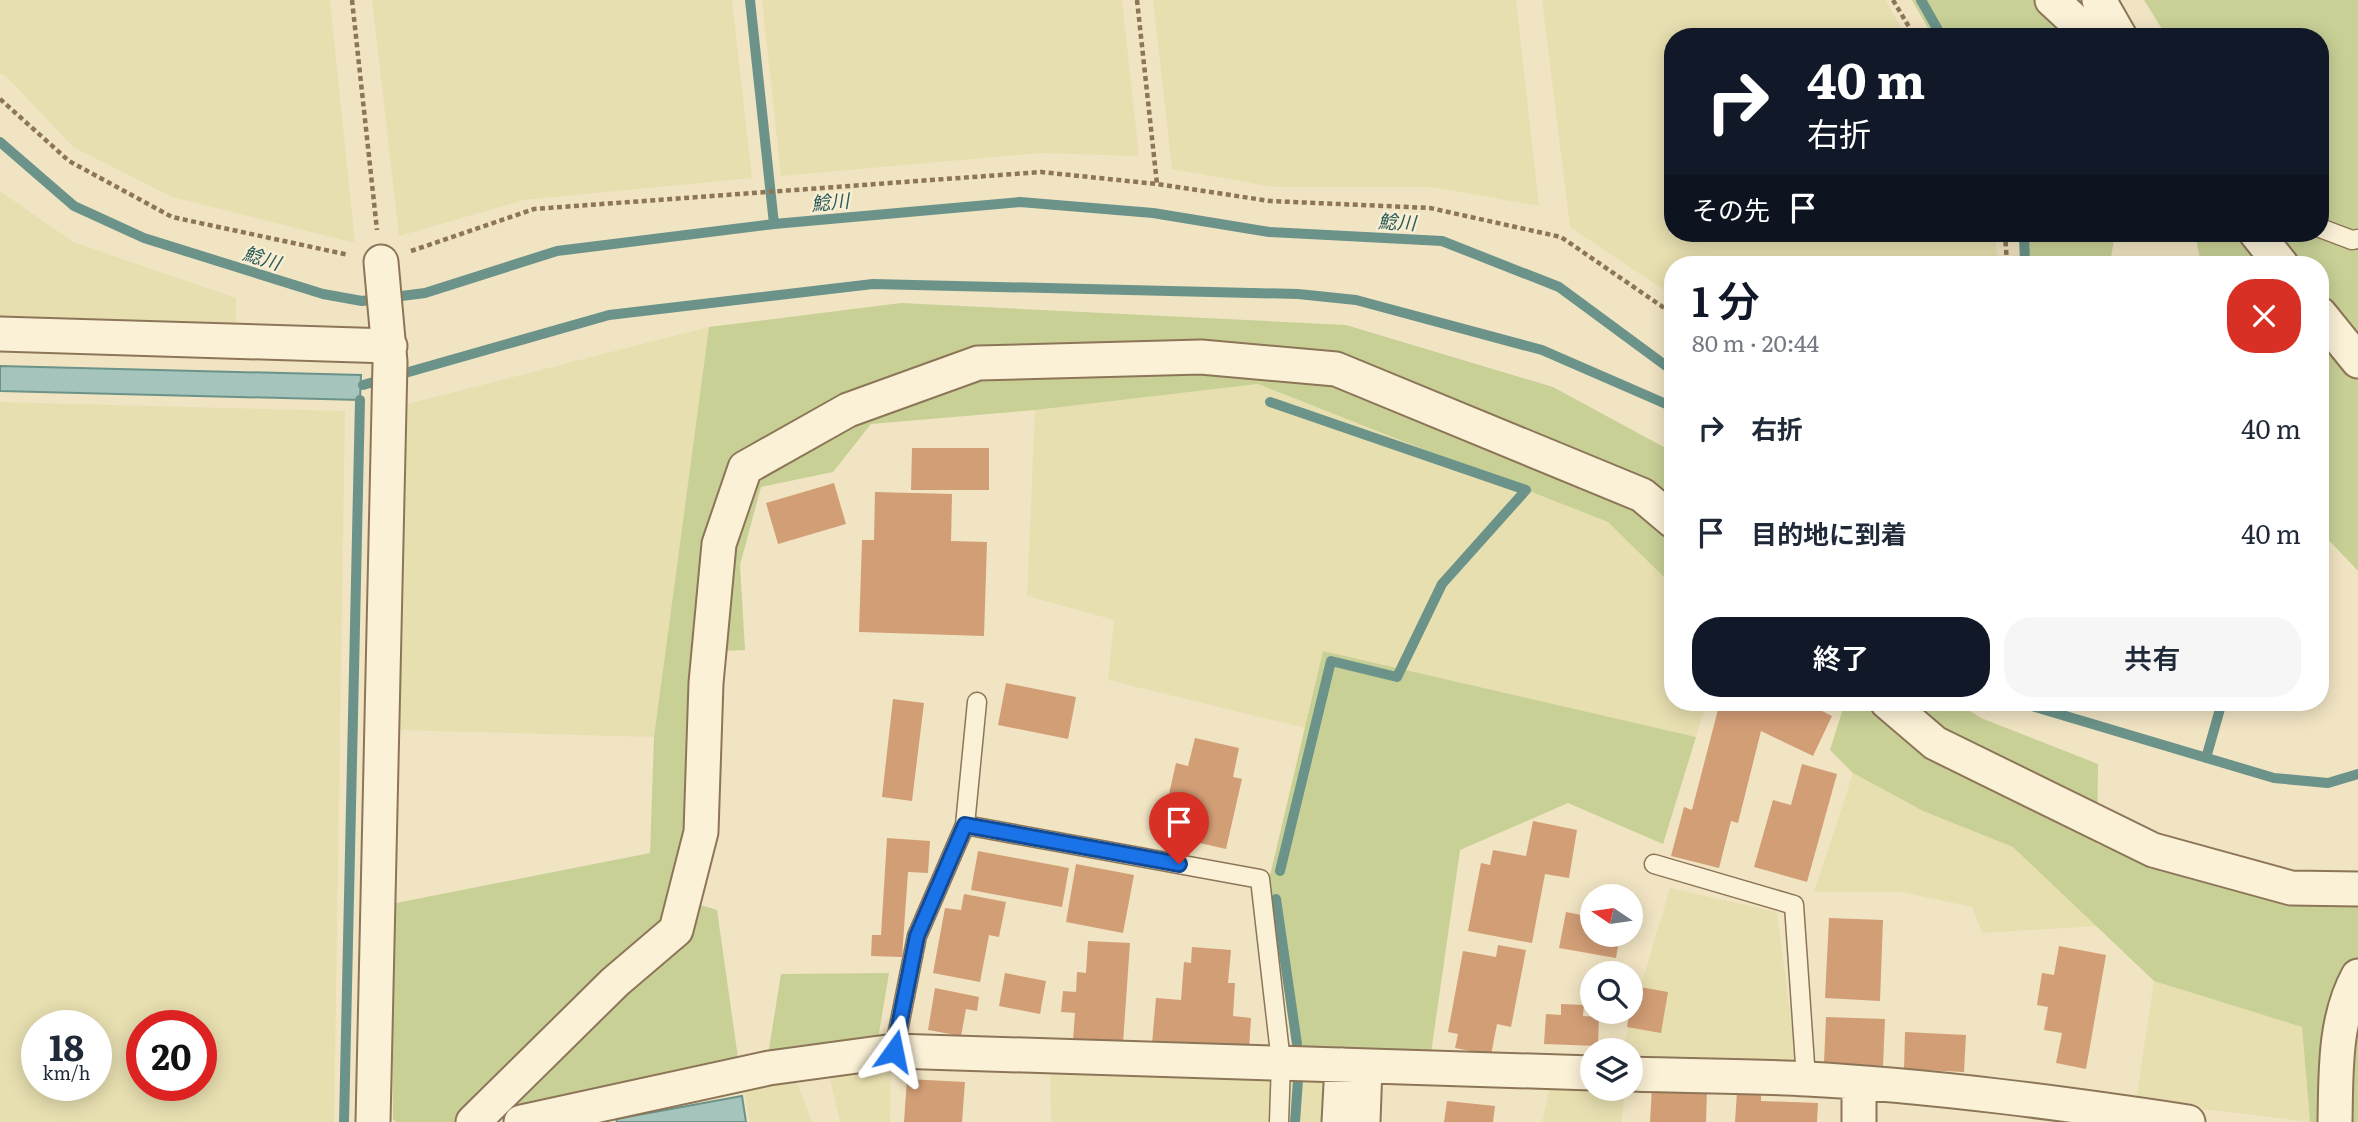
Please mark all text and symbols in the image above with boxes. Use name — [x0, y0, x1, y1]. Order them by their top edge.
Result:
text: 40 m — [1807, 41, 1925, 114]
icon: right — [1692, 56, 1783, 147]
text: 右折 — [1807, 108, 1871, 156]
water label: 鯰川 — [810, 185, 852, 217]
text: その先 — [1692, 189, 1770, 228]
icon: arrive — [1784, 189, 1822, 227]
water label: 鯰川 — [1377, 206, 1419, 236]
water label: 鯰川 — [240, 238, 286, 277]
text: 1 分 — [1692, 268, 1760, 330]
button: close — [2227, 279, 2301, 353]
text: 80 m · 20:44 — [1692, 325, 1819, 359]
text: 右折 — [1751, 408, 1803, 447]
text: 40 m — [2241, 408, 2301, 447]
icon: right — [1692, 409, 1730, 447]
text: 目的地に到着 — [1751, 513, 1907, 552]
text: 40 m — [2241, 513, 2301, 552]
icon: arrive — [1692, 514, 1730, 552]
button: 終了 — [1692, 617, 1990, 697]
button: 共有 — [2004, 617, 2301, 697]
pin — [1149, 792, 1209, 864]
icon: arrive — [1160, 803, 1198, 841]
north arrow — [1580, 884, 1643, 947]
map controls — [1580, 884, 1643, 1101]
button: search — [1580, 961, 1643, 1024]
speed limit sign: 20 — [126, 1010, 217, 1101]
position arrow — [857, 1014, 931, 1088]
text: 18 — [49, 1020, 84, 1072]
button: layers — [1580, 1038, 1643, 1101]
text: km/h — [43, 1059, 90, 1086]

